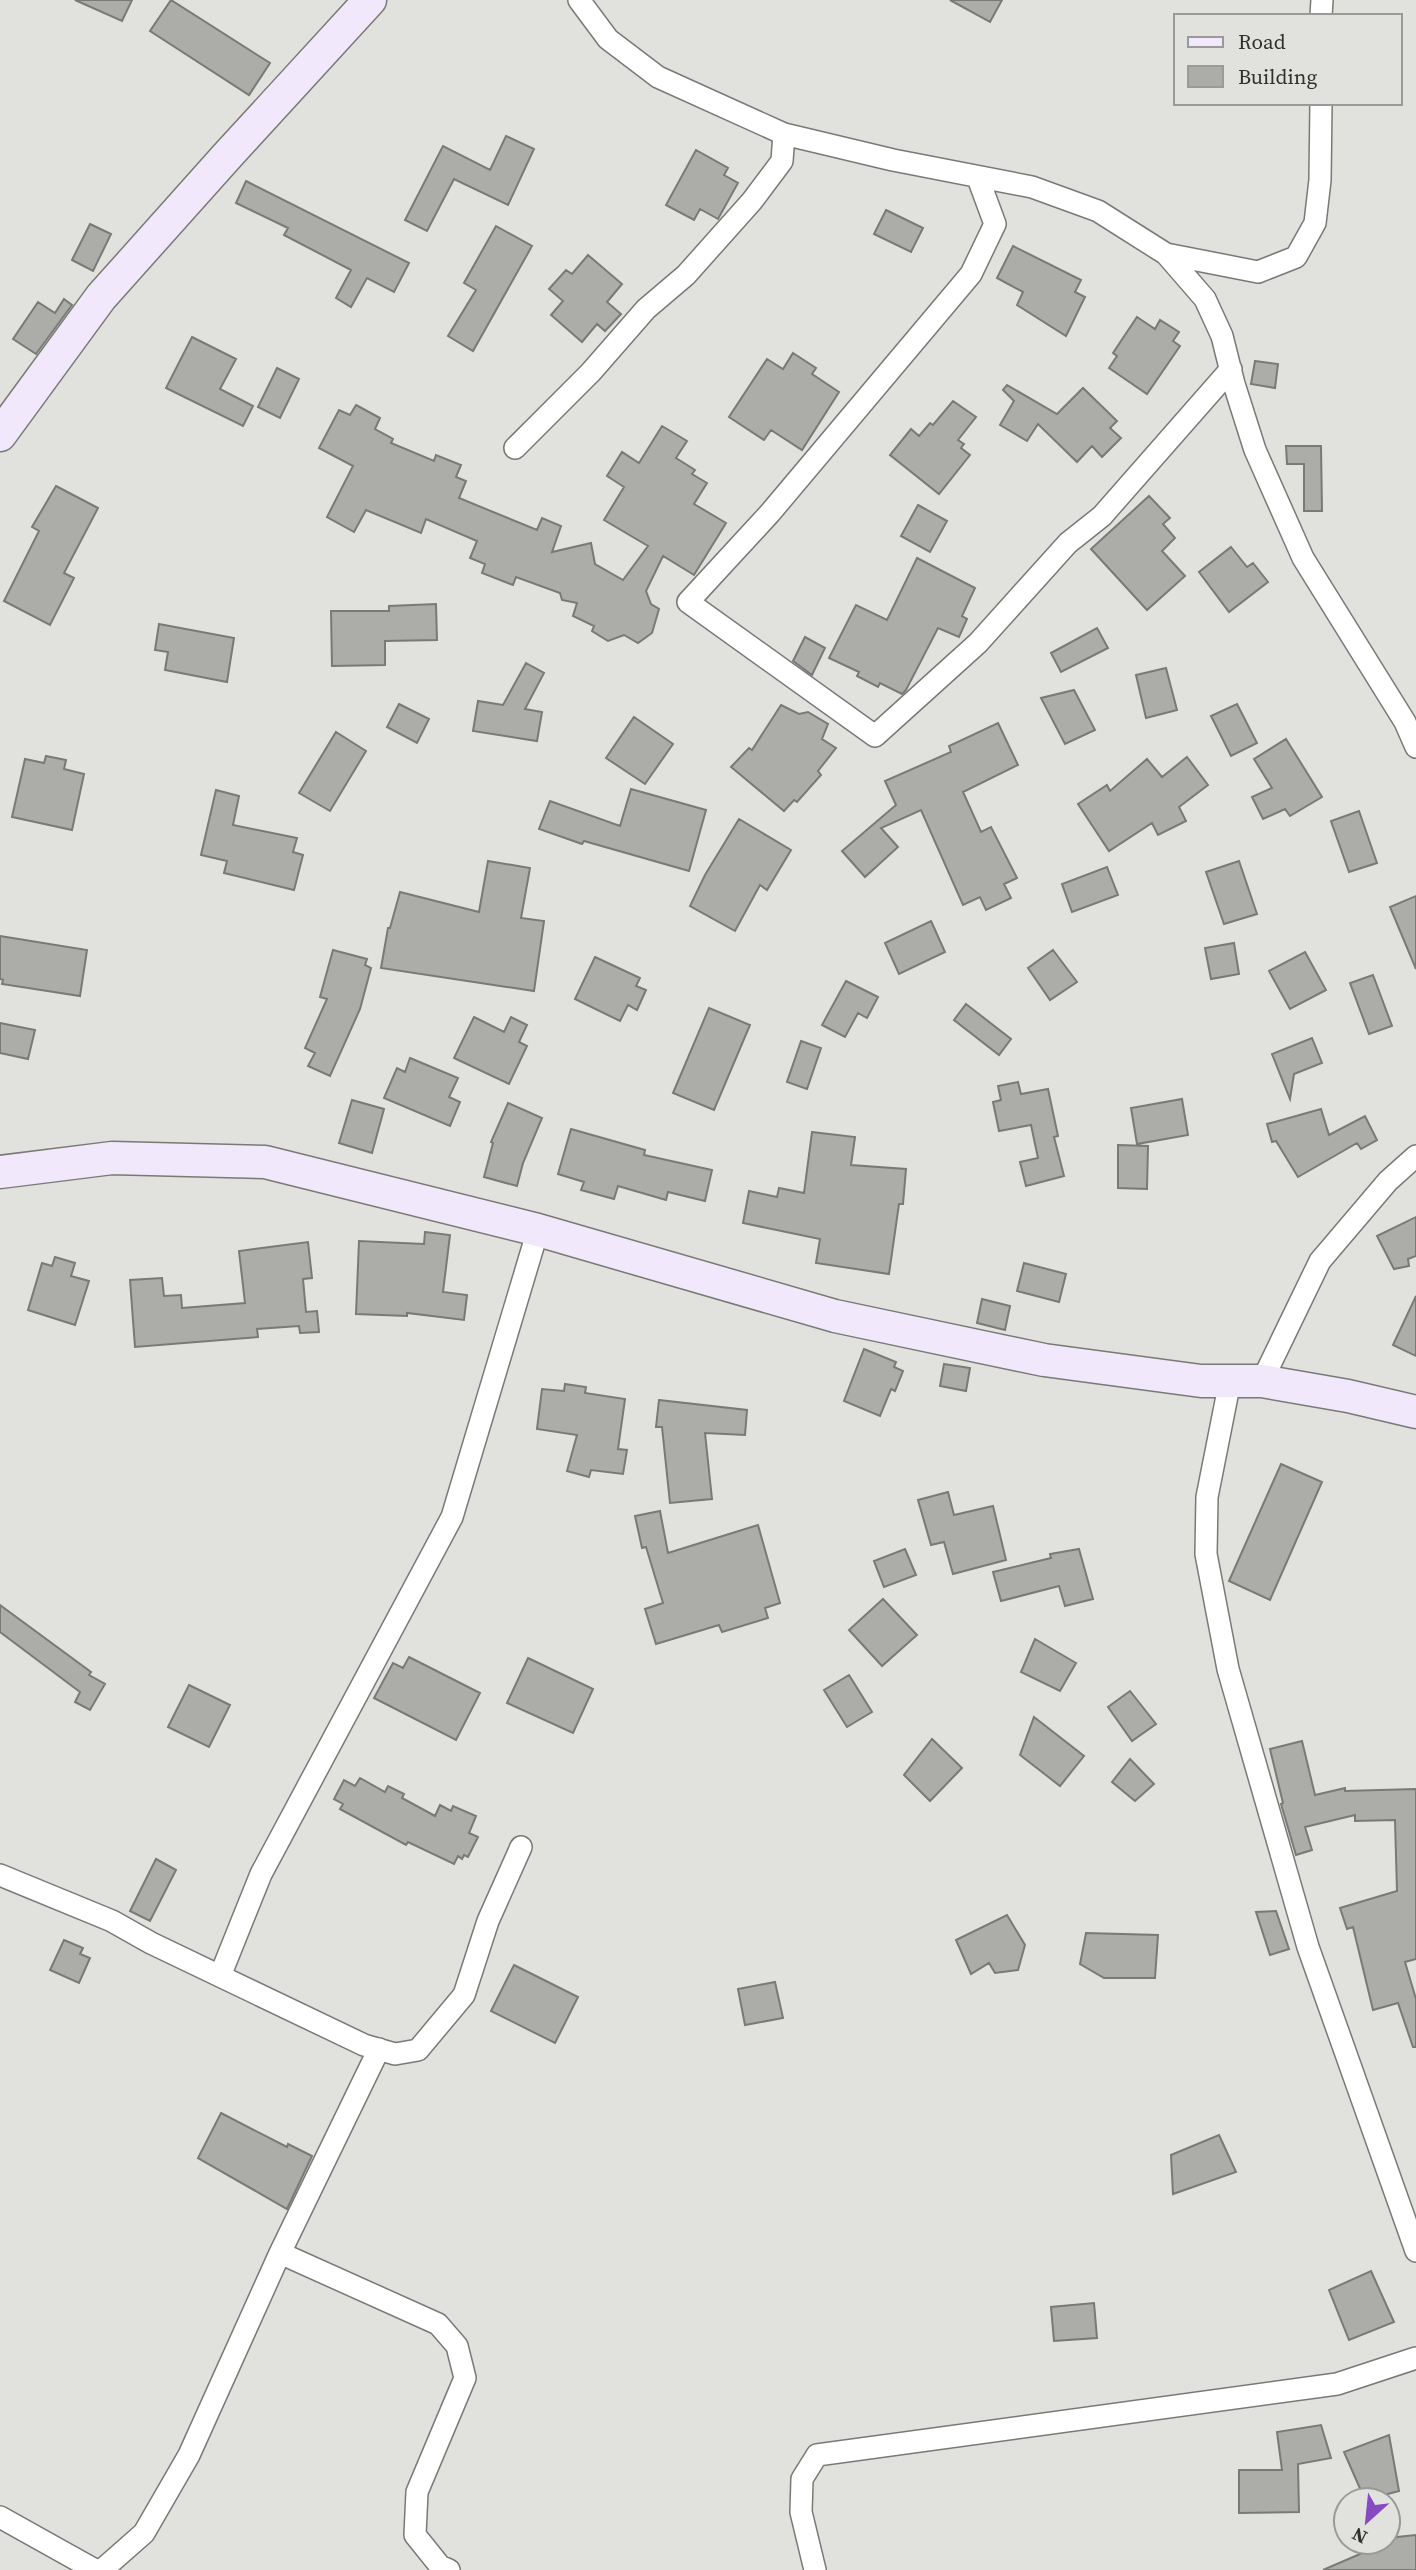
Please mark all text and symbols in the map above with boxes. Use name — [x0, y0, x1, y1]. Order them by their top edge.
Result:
legend — [1174, 14, 1402, 105]
text: Road — [1238, 27, 1286, 56]
text: Building — [1238, 62, 1317, 91]
north arrow — [1332, 2486, 1402, 2556]
text: N — [1347, 2521, 1371, 2551]

